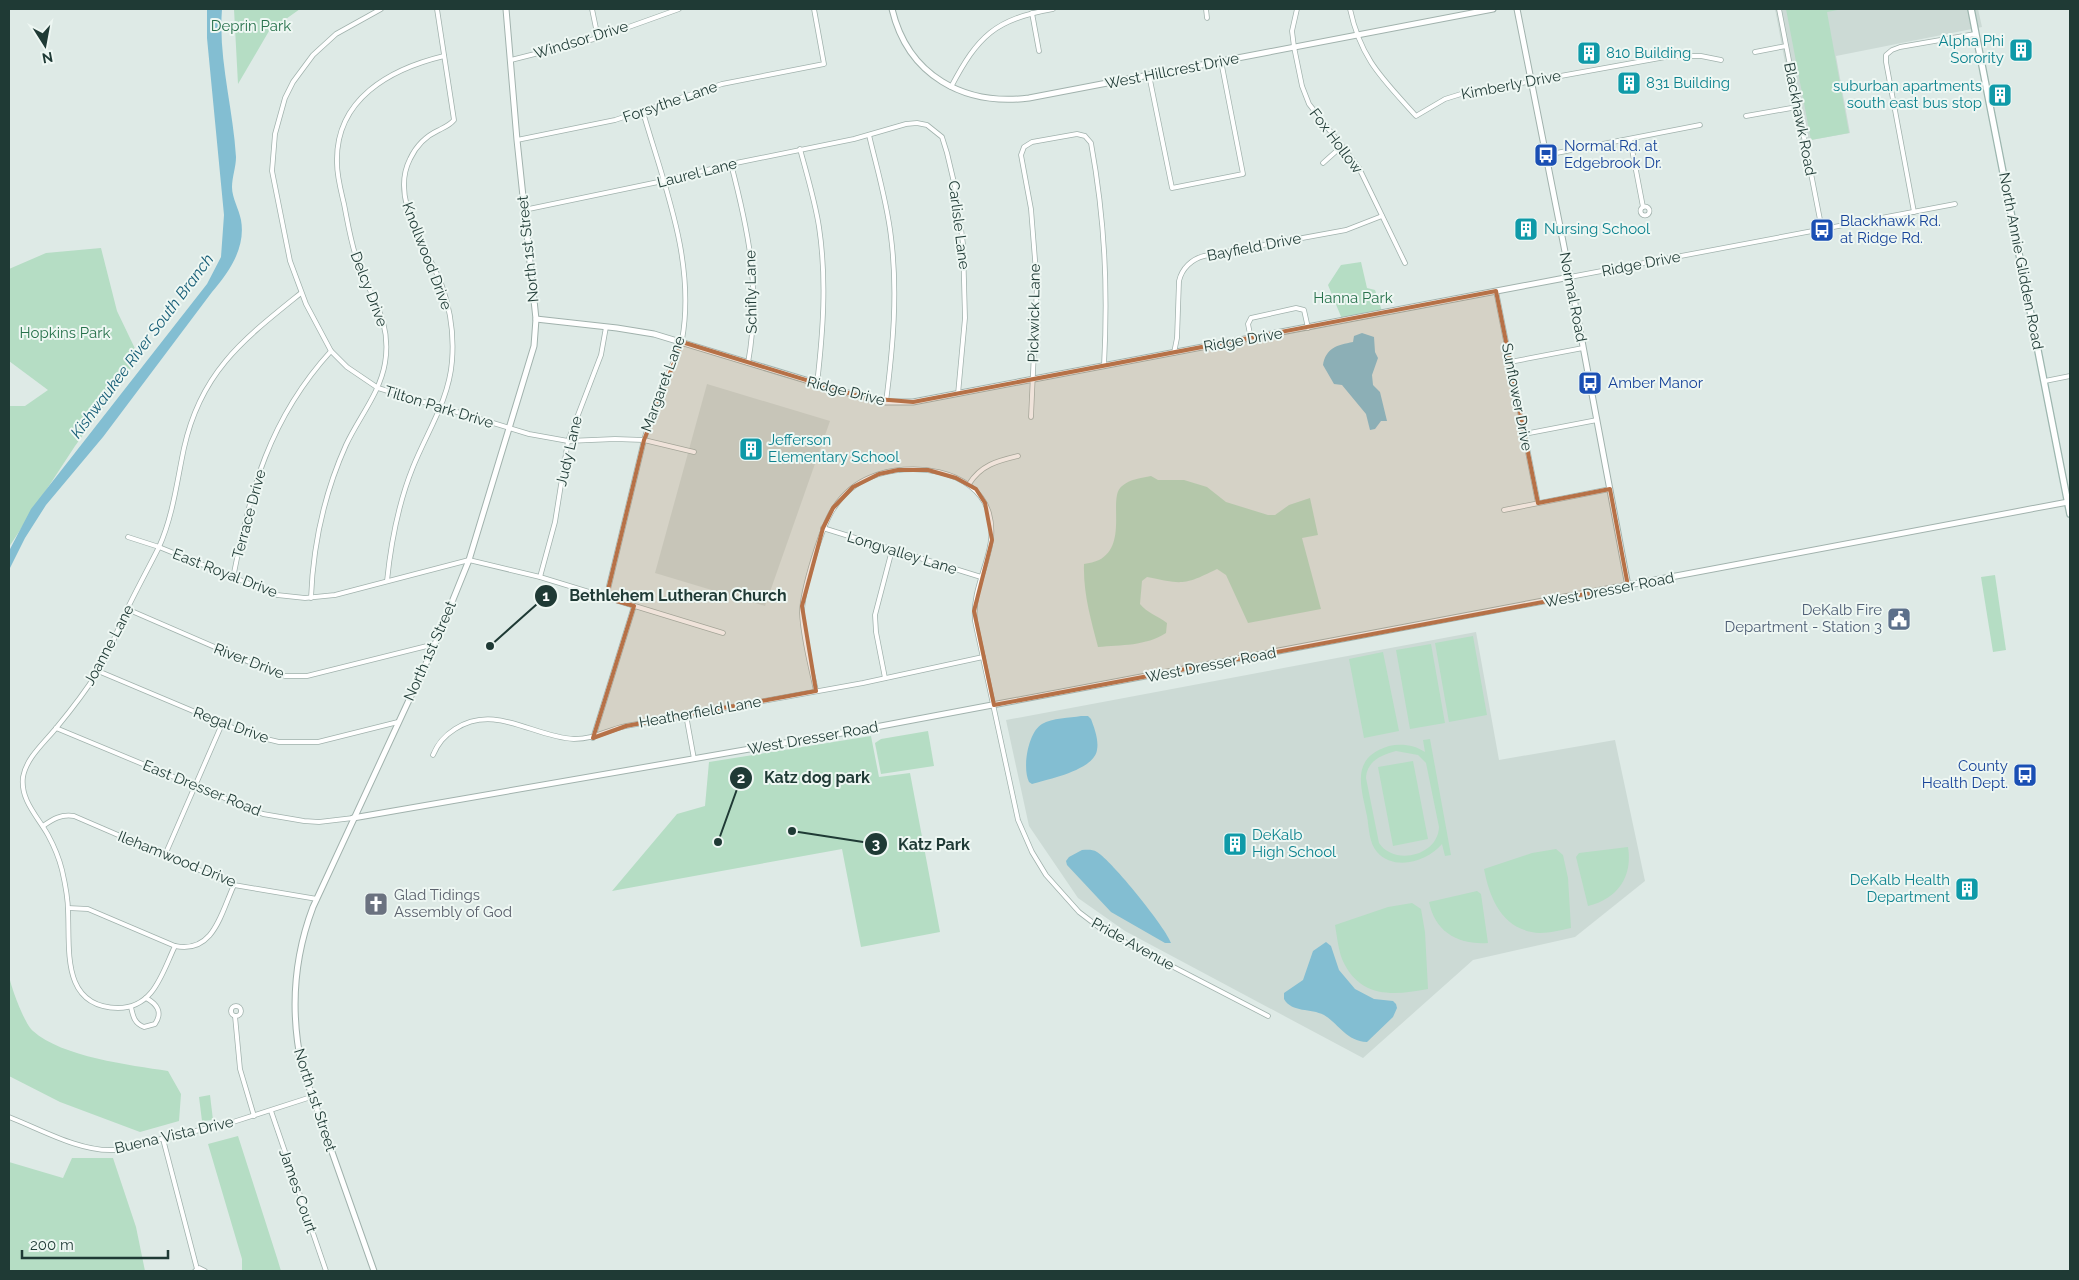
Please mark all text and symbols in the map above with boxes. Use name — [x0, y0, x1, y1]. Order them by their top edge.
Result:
park label: Deprin Park — [211, 17, 291, 35]
street label: Windsor Drive — [532, 17, 631, 63]
north arrow — [20, 20, 70, 70]
place label: Alpha Phi Sorority — [1938, 32, 2004, 67]
building icon: Alpha Phi Sorority — [2008, 37, 2034, 63]
building icon: 810 Building — [1576, 40, 1602, 66]
place label: 810 Building — [1606, 44, 1691, 62]
text: N — [41, 49, 54, 67]
street label: West Hillcrest Drive — [1104, 49, 1241, 93]
street label: Blackhawk Road — [1780, 61, 1820, 177]
street label: Kimberly Drive — [1460, 66, 1563, 103]
building icon: 831 Building — [1616, 70, 1642, 96]
place label: 831 Building — [1646, 74, 1730, 92]
street label: Forsythe Lane — [620, 77, 720, 127]
place label: suburban apartments south east bus stop — [1833, 77, 1982, 112]
building icon: suburban apartments south east bus stop — [1987, 82, 2013, 108]
street label: Fox Hollow — [1306, 105, 1366, 177]
place label: Normal Rd. at Edgebrook Dr. — [1564, 137, 1662, 172]
bus stop icon: Normal Rd. at Edgebrook Dr. — [1533, 142, 1559, 168]
street label: Laurel Lane — [655, 154, 739, 192]
street label: North Annie Glidden Road — [1995, 171, 2047, 351]
street label: Carlisle Lane — [945, 179, 973, 271]
street label: North 1st Street — [513, 195, 543, 303]
street label: Knollwood Drive — [398, 200, 456, 313]
place label: Blackhawk Rd. at Ridge Rd. — [1840, 212, 1941, 247]
building icon: Nursing School — [1513, 216, 1539, 242]
bus stop icon: Blackhawk Rd. at Ridge Rd. — [1809, 217, 1835, 243]
place label: Nursing School — [1544, 220, 1651, 238]
street label: Bayfield Drive — [1205, 229, 1303, 265]
street label: Ridge Drive — [1600, 247, 1682, 280]
street label: Delcy Drive — [346, 249, 392, 329]
water label: Kishwaukee River South Branch — [67, 250, 217, 442]
street label: Schifly Lane — [741, 250, 761, 334]
street label: Normal Road — [1555, 251, 1591, 343]
street label: Pickwick Lane — [1024, 263, 1044, 363]
park label: Hanna Park — [1313, 289, 1393, 307]
park label: Hopkins Park — [20, 324, 110, 342]
street label: Ridge Drive — [1202, 324, 1284, 356]
street label: Margaret Lane — [637, 333, 689, 434]
street label: Sunflower Drive — [1498, 342, 1536, 453]
bus stop icon: Amber Manor — [1577, 370, 1603, 396]
street label: Ridge Drive — [805, 373, 887, 409]
place label: Amber Manor — [1608, 374, 1704, 392]
street label: Tilton Park Drive — [382, 382, 496, 432]
street label: Judy Lane — [552, 414, 586, 488]
place label: Jefferson Elementary School — [768, 431, 900, 466]
building icon: Jefferson Elementary School — [738, 436, 764, 462]
street label: Terrace Drive — [228, 467, 270, 561]
street label: Longvalley Lane — [845, 528, 959, 578]
street label: East Royal Drive — [170, 545, 280, 601]
street label: West Dresser Road — [1542, 569, 1676, 611]
callout: Bethlehem Lutheran Church — [534, 580, 796, 611]
text: Bethlehem Lutheran Church — [569, 586, 787, 605]
text: 1 — [542, 587, 550, 605]
street label: North 1st Street — [400, 598, 460, 704]
street label: Joanne Lane — [80, 601, 138, 688]
place label: DeKalb Fire Department - Station 3 — [1725, 601, 1882, 636]
public building icon: DeKalb Fire Department - Station 3 — [1886, 606, 1912, 632]
street label: River Drive — [211, 639, 287, 683]
street label: West Dresser Road — [1144, 644, 1278, 686]
street label: Heatherfield Lane — [637, 692, 763, 732]
street label: Regal Drive — [191, 703, 271, 747]
street label: West Dresser Road — [746, 718, 880, 758]
street label: East Dresser Road — [140, 756, 264, 820]
place label: County Health Dept. — [1922, 757, 2008, 792]
callout: Katz dog park — [729, 762, 880, 793]
bus stop icon: County Health Dept. — [2012, 762, 2038, 788]
text: Katz dog park — [764, 768, 870, 787]
text: 2 — [737, 769, 745, 787]
place label: DeKalb High School — [1252, 826, 1337, 861]
street label: Ilehamwood Drive — [115, 827, 239, 891]
callout: Katz Park — [863, 829, 980, 860]
building icon: DeKalb High School — [1222, 831, 1248, 857]
text: 3 — [872, 835, 880, 853]
text: Katz Park — [898, 835, 970, 854]
place label: DeKalb Health Department — [1850, 871, 1950, 906]
building icon: DeKalb Health Department — [1954, 876, 1980, 902]
place label: Glad Tidings Assembly of God — [394, 886, 512, 921]
church icon: Glad Tidings Assembly of God — [363, 891, 389, 917]
street label: Pride Avenue — [1088, 914, 1178, 974]
street label: North 1st Street — [290, 1046, 340, 1154]
street label: Buena Vista Drive — [113, 1113, 235, 1157]
street label: James Court — [275, 1147, 321, 1235]
scale bar — [22, 1228, 169, 1260]
text: 200 m — [30, 1236, 74, 1254]

